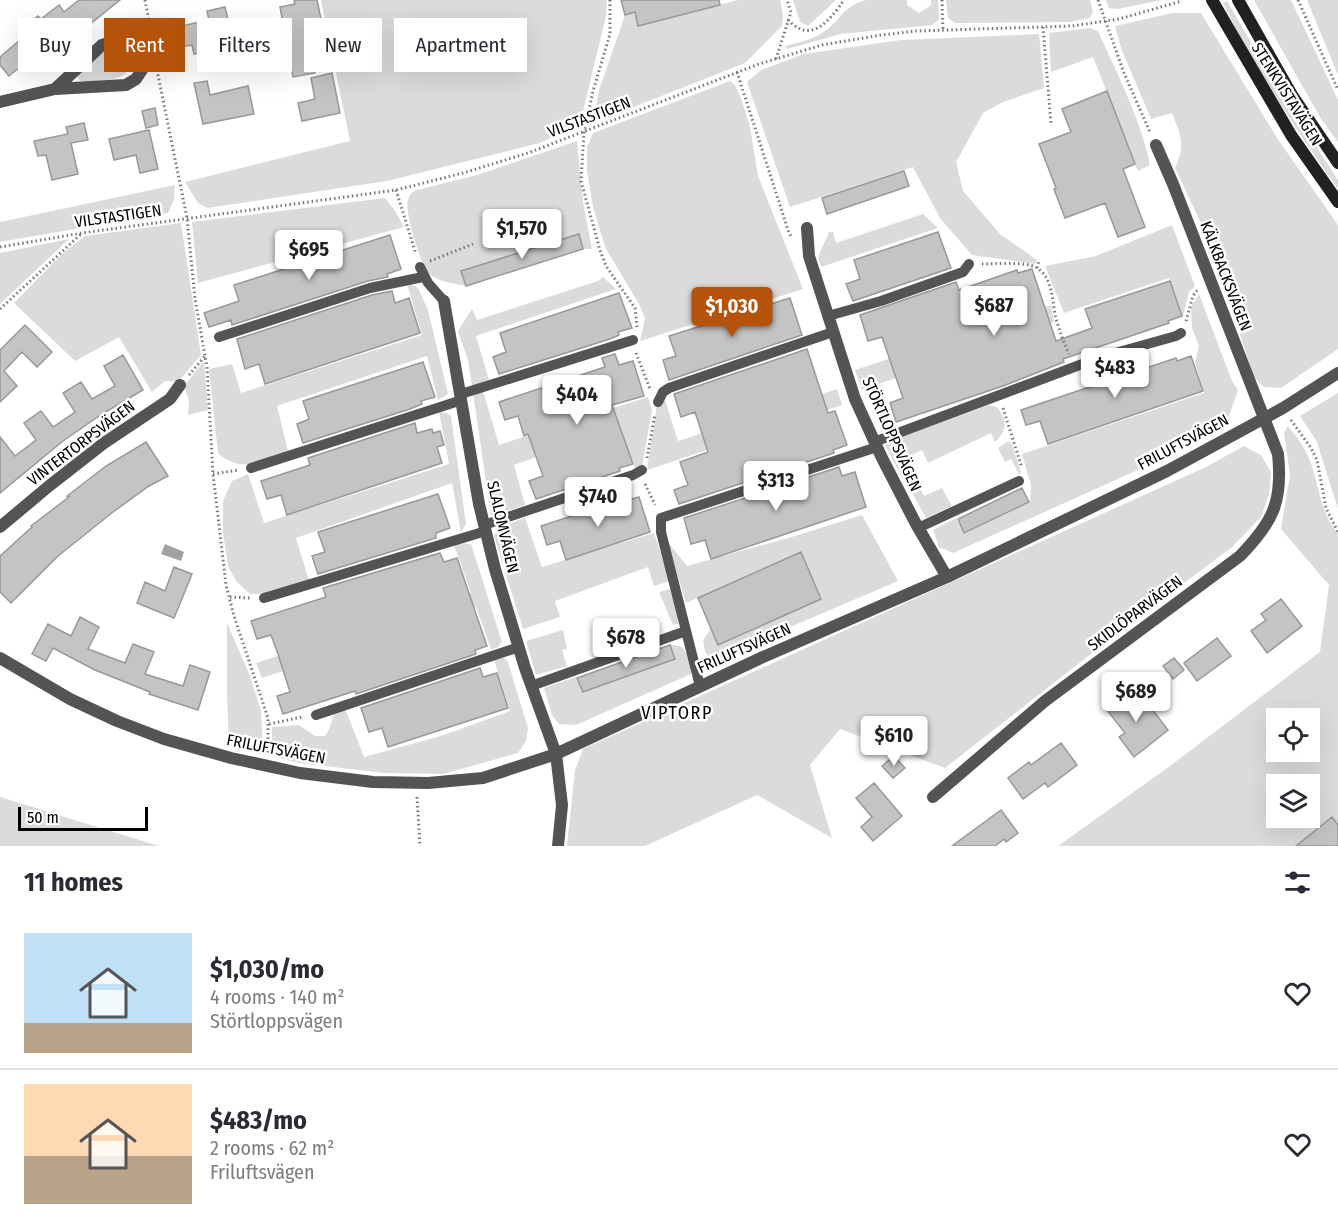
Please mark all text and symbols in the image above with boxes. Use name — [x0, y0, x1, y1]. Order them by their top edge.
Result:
chip: Buy — [18, 18, 92, 72]
chip: Rent — [104, 18, 185, 72]
chip: Filters — [197, 18, 292, 72]
chip: New — [304, 18, 382, 72]
chip: Apartment — [394, 18, 527, 72]
street label: STENKVISTAVÄGEN — [1248, 39, 1326, 149]
street label: VILSTASTIGEN — [545, 92, 633, 142]
street label: VILSTASTIGEN — [73, 201, 163, 231]
pin: $1,570 — [473, 209, 571, 260]
text: $1,570 — [496, 216, 548, 240]
street label: KÄLKBACKSVÄGEN — [1196, 218, 1256, 334]
pin: $695 — [273, 230, 345, 281]
text: $695 — [289, 237, 329, 261]
pin: $687 — [958, 286, 1030, 337]
pin: $1,030 — [683, 287, 781, 338]
text: $687 — [974, 293, 1014, 317]
text: $1,030 — [705, 294, 759, 318]
pin: $483 — [1079, 348, 1151, 399]
text: $483 — [1095, 355, 1135, 379]
street label: STÖRTLOPPSVÄGEN — [858, 374, 926, 494]
pin: $404 — [541, 375, 613, 426]
text: $404 — [556, 382, 598, 406]
street label: VINTERTORPSVÄGEN — [24, 397, 138, 489]
street label: FRILUFTSVÄGEN — [1134, 410, 1232, 474]
pin: $313 — [740, 461, 812, 512]
text: $313 — [758, 468, 794, 492]
pin: $740 — [562, 477, 634, 528]
street label: SLALOMVÄGEN — [483, 479, 523, 575]
text: $740 — [579, 484, 617, 508]
street label: SKIDLÖPARVÄGEN — [1084, 571, 1186, 655]
pin: $678 — [590, 618, 662, 669]
street label: FRILUFTSVÄGEN — [694, 619, 794, 677]
text: $678 — [607, 625, 645, 649]
pin: $689 — [1100, 672, 1172, 723]
text: $689 — [1115, 679, 1157, 703]
district label: VIPTORP — [641, 702, 713, 724]
map controls — [1266, 708, 1320, 828]
button: locate — [1266, 708, 1320, 762]
pin: $610 — [858, 716, 930, 767]
text: $610 — [875, 723, 913, 747]
street label: FRILUFTSVÄGEN — [225, 730, 327, 768]
button: layers — [1266, 774, 1320, 828]
scale bar — [18, 804, 148, 832]
text: 50 m — [27, 808, 59, 827]
icon: filters — [1281, 866, 1314, 899]
text: 11 homes — [24, 867, 123, 898]
text: $1,030/mo — [210, 954, 324, 985]
icon: home — [72, 957, 144, 1029]
icon: heart — [1281, 977, 1314, 1010]
text: 4 rooms · 140 m² — [210, 985, 345, 1009]
text: Störtloppsvägen — [210, 1009, 343, 1033]
text: $483/mo — [210, 1105, 307, 1136]
icon: home — [72, 1108, 144, 1180]
icon: heart — [1281, 1128, 1314, 1161]
text: 2 rooms · 62 m² — [210, 1136, 334, 1160]
text: Friluftsvägen — [210, 1160, 314, 1184]

